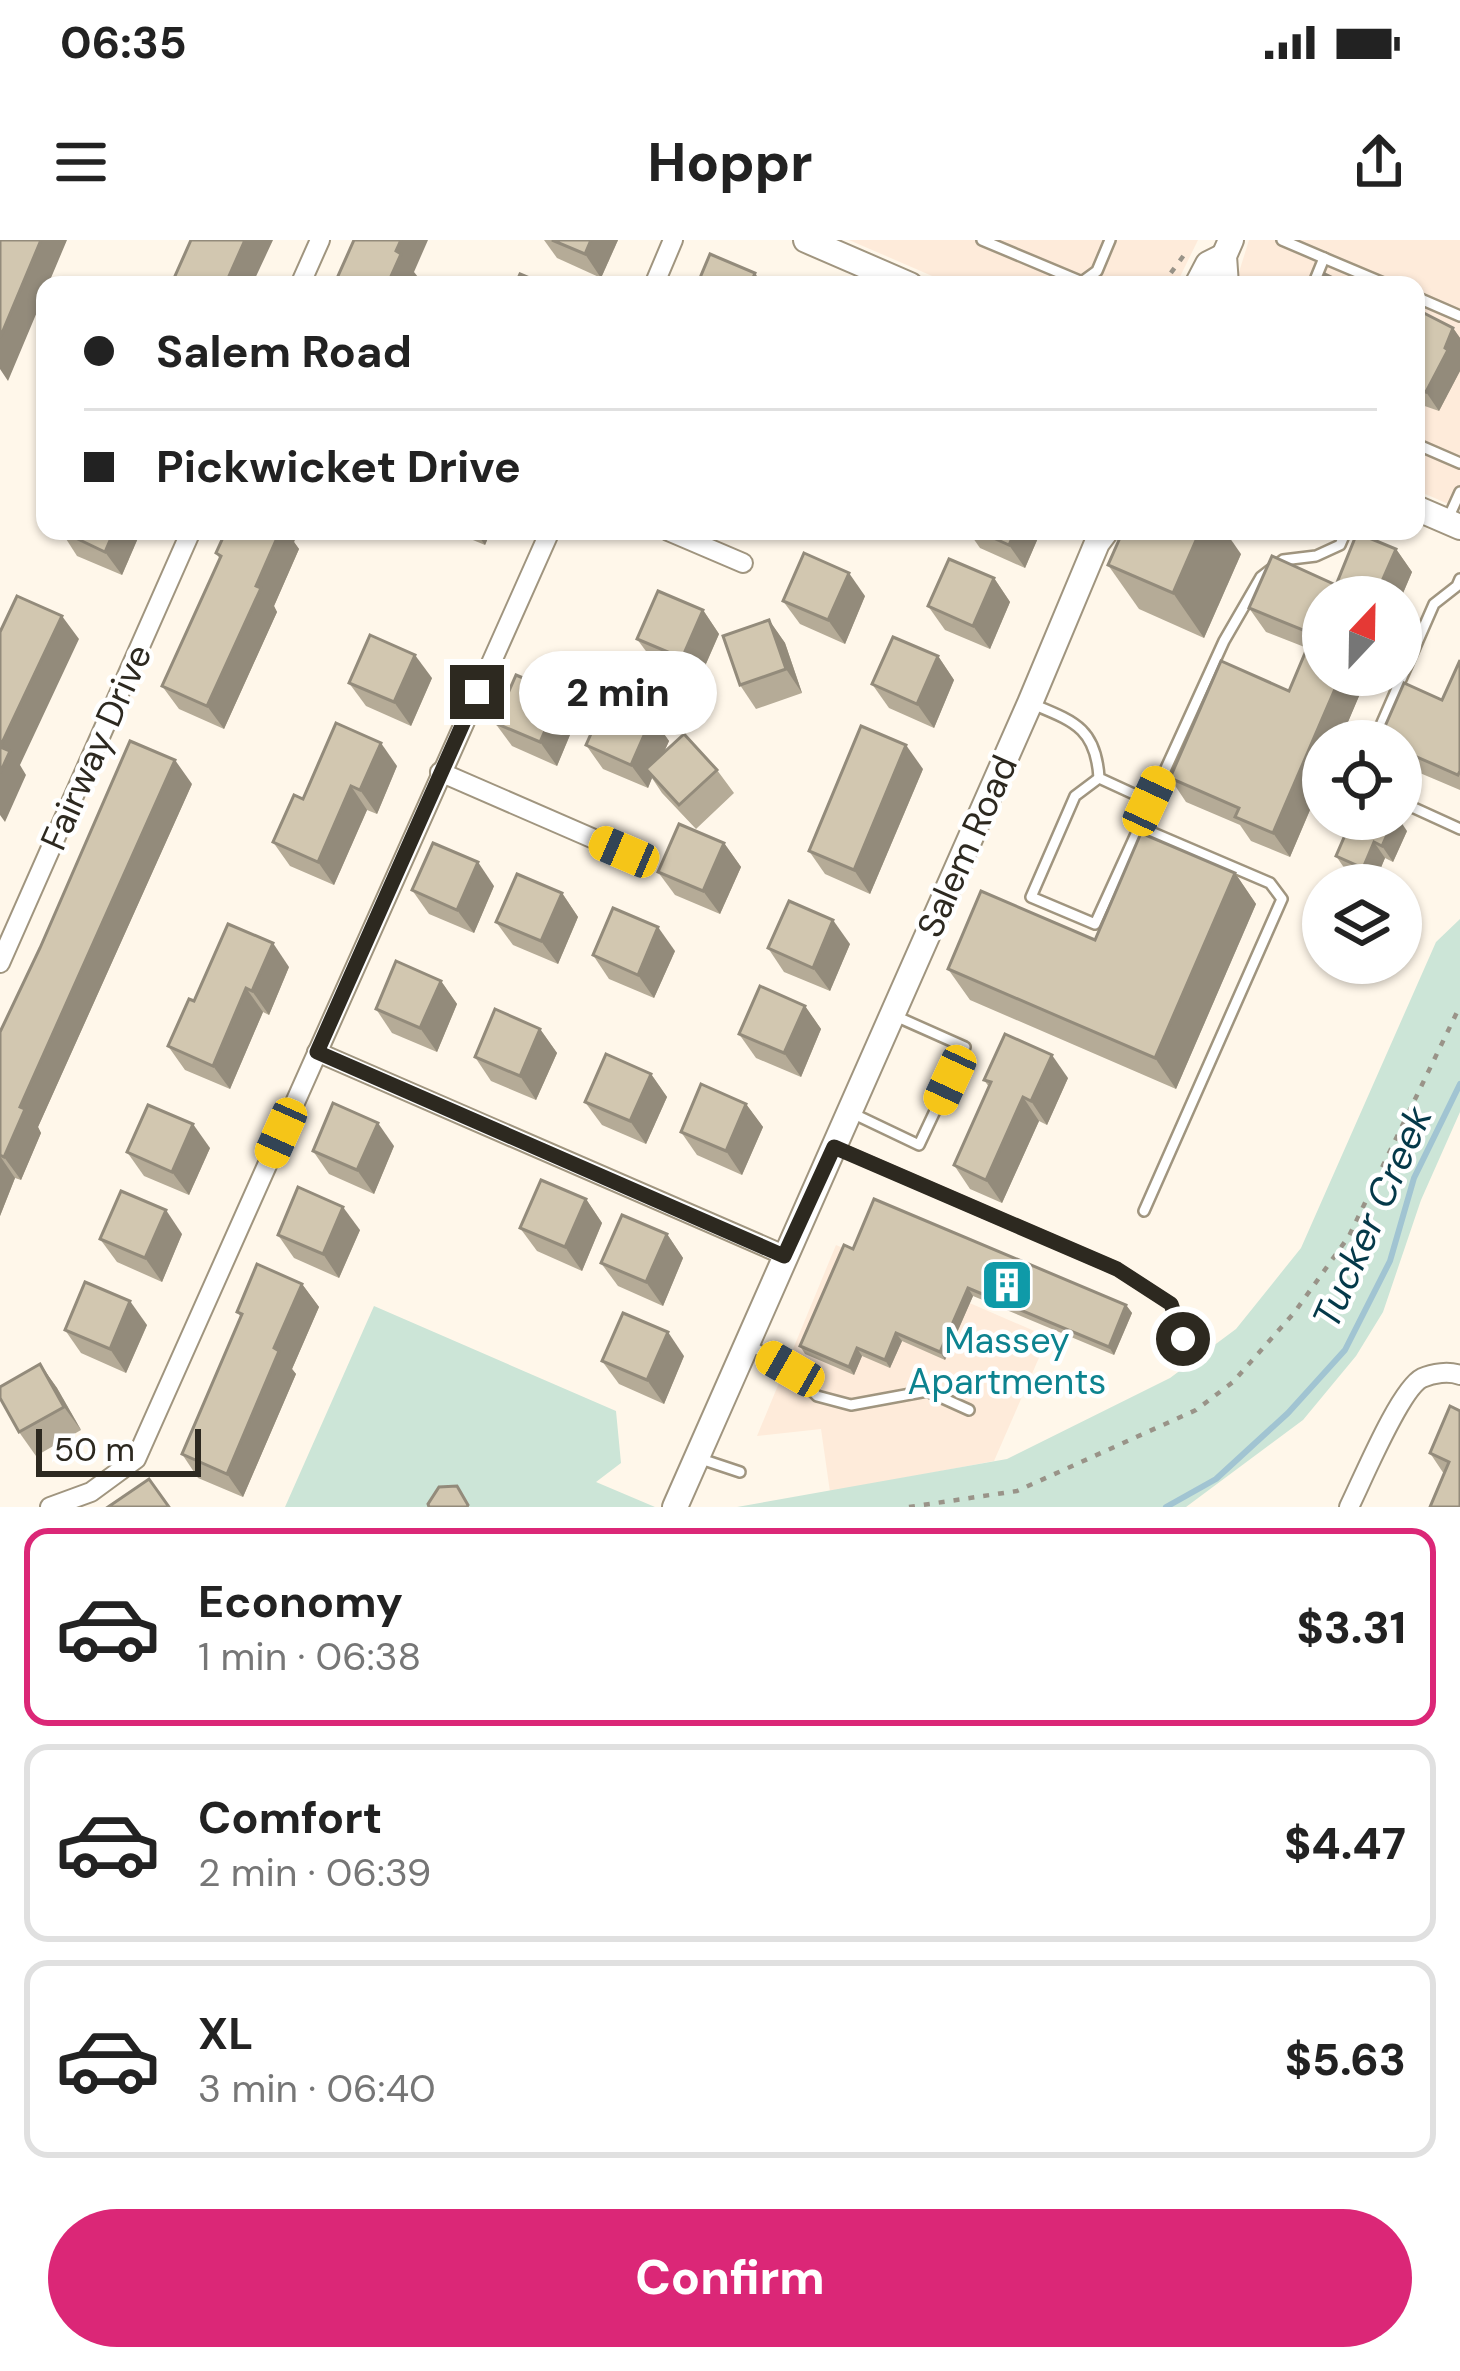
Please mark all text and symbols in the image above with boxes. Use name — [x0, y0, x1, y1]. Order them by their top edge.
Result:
text: 06:35 — [60, 13, 187, 72]
text: Hoppr — [647, 127, 813, 198]
icon: menu — [48, 129, 114, 195]
icon: share — [1346, 129, 1412, 195]
text: Salem Road — [156, 322, 412, 381]
text: Pickwicket Drive — [156, 437, 521, 496]
north arrow — [1302, 576, 1422, 696]
map controls — [1302, 576, 1422, 984]
street label: Fairway Drive — [30, 637, 162, 857]
callout: 2 min — [519, 650, 717, 734]
route end — [450, 665, 504, 719]
text: 2 min — [566, 667, 670, 718]
button: locate — [1302, 720, 1422, 840]
street label: Salem Road — [906, 748, 1028, 944]
car — [1117, 761, 1181, 841]
car — [584, 821, 664, 883]
button: layers — [1302, 864, 1422, 984]
car — [918, 1040, 982, 1120]
car — [250, 1093, 312, 1173]
water label: Tucker Creek — [1300, 1098, 1444, 1336]
building icon: Massey Apartments — [979, 1257, 1035, 1313]
route start — [1156, 1312, 1210, 1366]
place label: Massey Apartments — [908, 1317, 1106, 1405]
car — [750, 1335, 830, 1403]
scale bar — [36, 1423, 201, 1476]
text: 50 m — [54, 1428, 135, 1471]
text: Economy — [198, 1572, 403, 1631]
icon: car — [54, 1573, 162, 1681]
text: $3.31 — [1296, 1598, 1406, 1657]
text: 1 min · 06:38 — [198, 1631, 421, 1682]
text: Comfort — [198, 1788, 382, 1847]
icon: car — [54, 1789, 162, 1897]
text: $4.47 — [1284, 1814, 1406, 1873]
text: 2 min · 06:39 — [198, 1847, 431, 1898]
text: XL — [198, 2004, 253, 2063]
icon: car — [54, 2005, 162, 2113]
text: $5.63 — [1285, 2030, 1406, 2089]
text: 3 min · 06:40 — [198, 2063, 436, 2114]
button: Confirm — [48, 2209, 1412, 2347]

